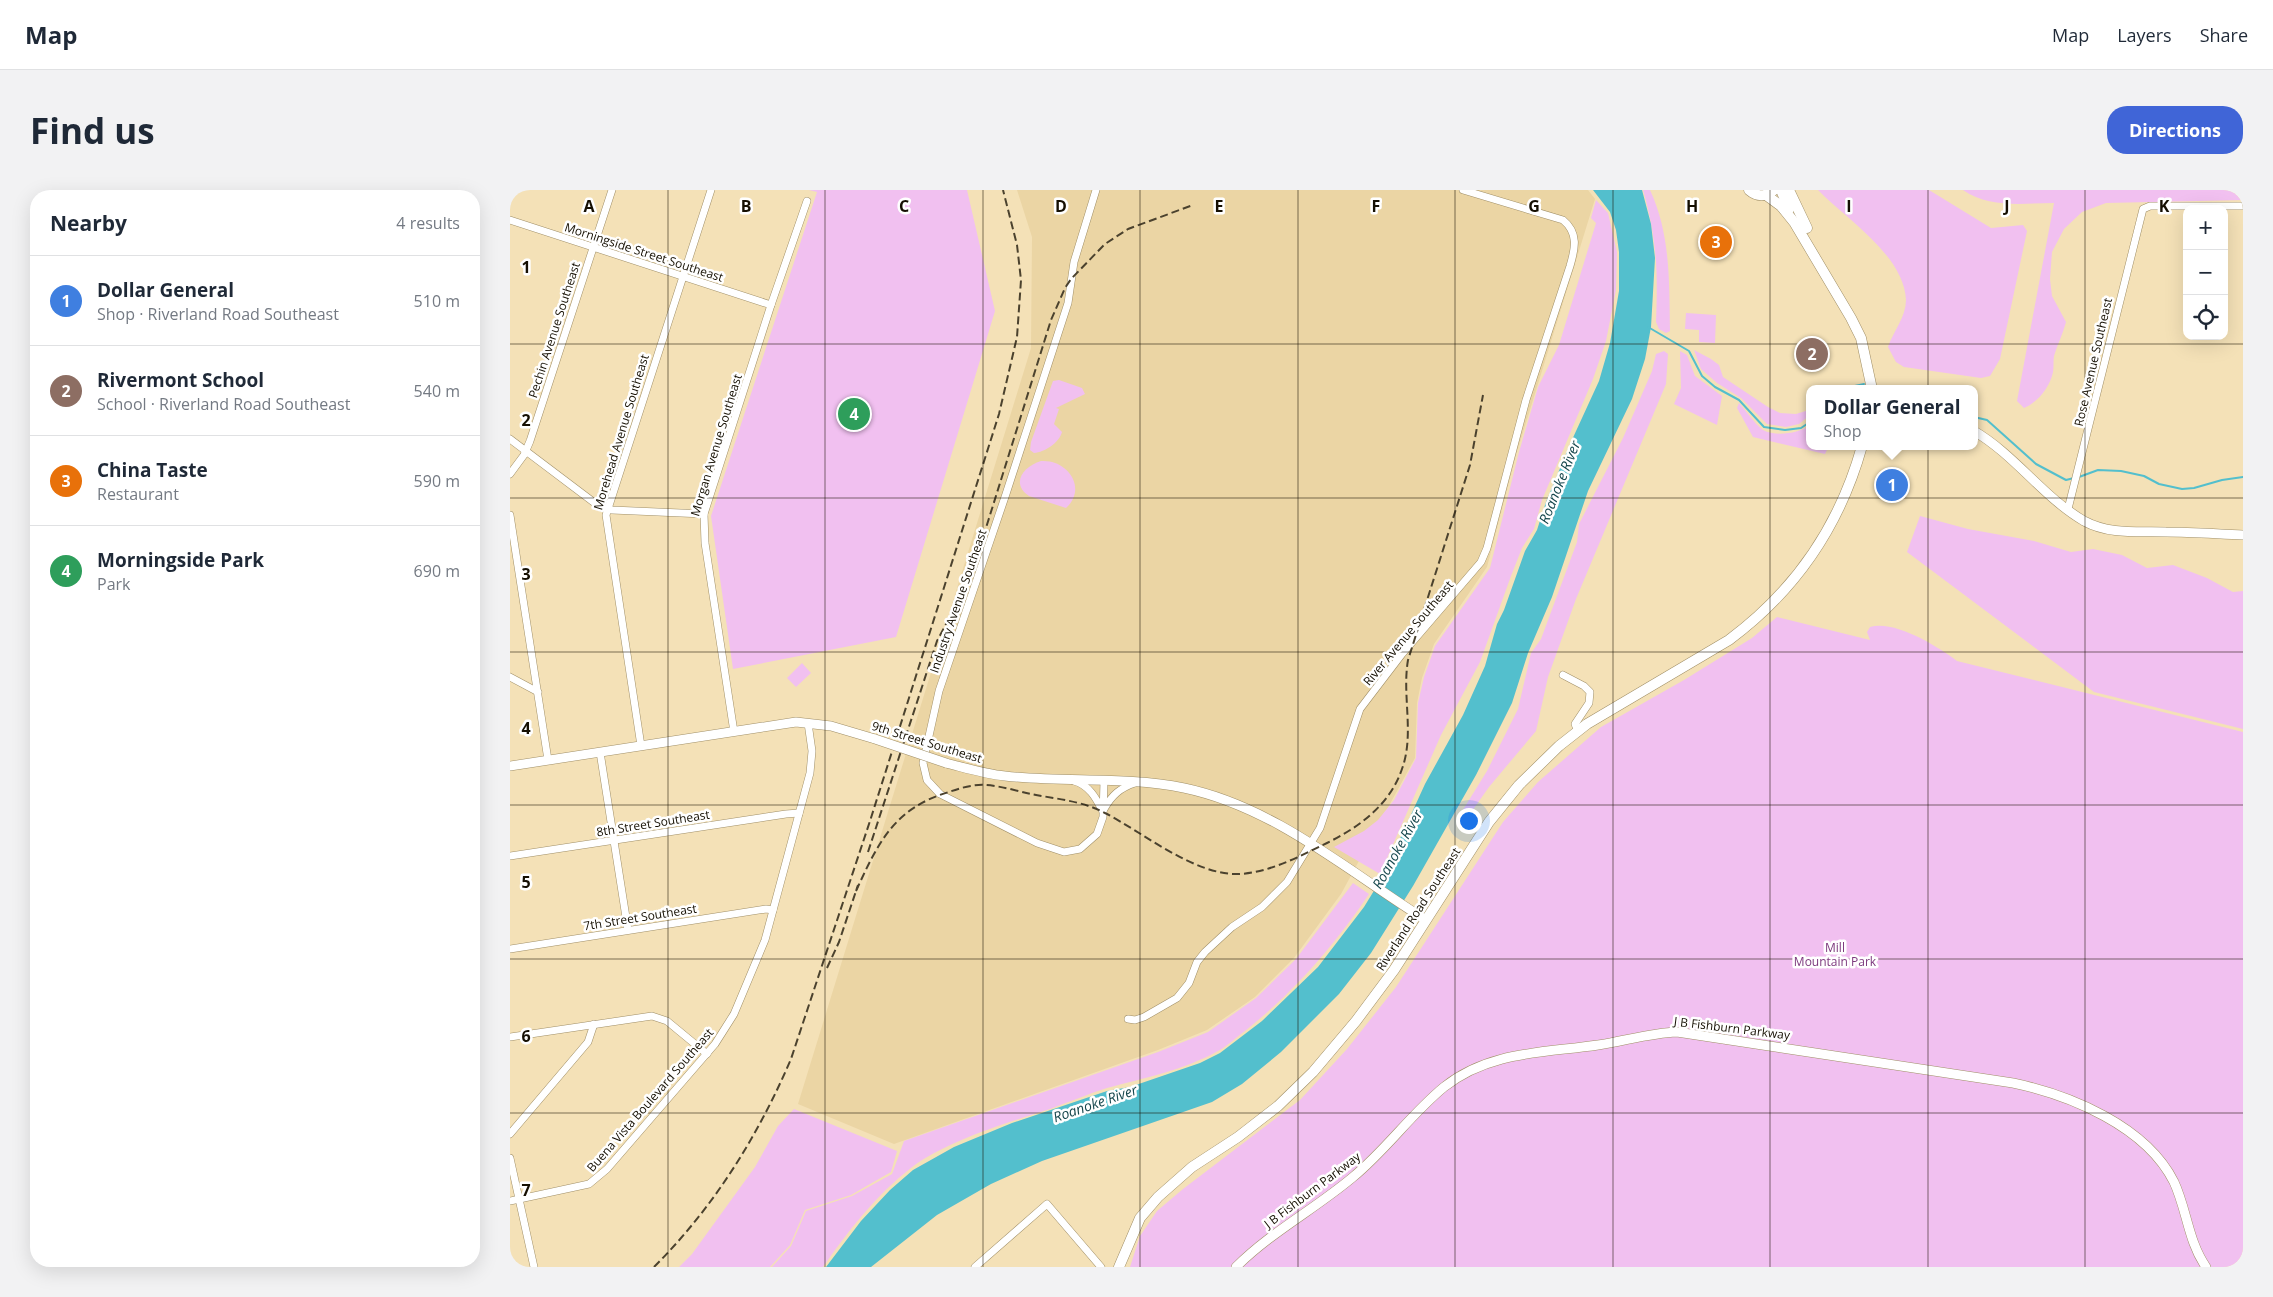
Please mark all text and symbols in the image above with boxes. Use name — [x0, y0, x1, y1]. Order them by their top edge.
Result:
text: Map — [25, 18, 77, 51]
text: Map — [2052, 23, 2089, 47]
text: Layers — [2117, 23, 2172, 47]
text: Share — [2200, 23, 2248, 47]
button: Directions — [2107, 106, 2243, 154]
text: Find us — [30, 107, 155, 154]
text: A — [583, 195, 595, 217]
text: B — [741, 195, 751, 217]
text: C — [899, 195, 909, 217]
text: D — [1055, 195, 1067, 217]
text: E — [1215, 195, 1224, 217]
text: F — [1372, 195, 1380, 217]
text: G — [1528, 195, 1540, 217]
text: H — [1686, 195, 1698, 217]
text: I — [1846, 195, 1852, 217]
text: J — [2002, 195, 2010, 217]
text: K — [2159, 195, 2170, 217]
map controls — [2183, 205, 2228, 340]
button: + — [2183, 205, 2228, 250]
text: Nearby — [50, 209, 127, 237]
text: 4 results — [396, 212, 460, 234]
street label: Morningside Street Southeast — [562, 218, 726, 286]
pin: 3 — [1700, 223, 1732, 261]
button: − — [2183, 250, 2228, 295]
text: 1 — [521, 256, 531, 278]
street label: Pechin Avenue Southeast — [524, 260, 584, 400]
text: Dollar General — [97, 277, 234, 303]
text: 1 — [61, 290, 71, 312]
text: 510 m — [414, 290, 460, 312]
button: locate — [2183, 295, 2228, 340]
street label: Rose Avenue Southeast — [2070, 296, 2116, 428]
text: Shop · Riverland Road Southeast — [97, 303, 339, 325]
pin: 2 — [1796, 335, 1828, 373]
street label: Morehead Avenue Southeast — [589, 352, 653, 512]
text: Rivermont School — [97, 367, 264, 393]
street label: Morgan Avenue Southeast — [686, 372, 746, 518]
text: 2 — [61, 380, 71, 402]
text: 540 m — [414, 380, 460, 402]
popup — [1806, 385, 1978, 450]
text: School · Riverland Road Southeast — [97, 393, 350, 415]
text: Dollar General — [1823, 394, 1961, 420]
pin: 4 — [838, 395, 870, 433]
text: 2 — [521, 409, 531, 431]
text: Shop — [1823, 420, 1861, 442]
water label: Roanoke River — [1534, 437, 1584, 526]
text: China Taste — [97, 457, 208, 483]
pin: 1 — [1876, 466, 1908, 504]
text: 3 — [61, 470, 71, 492]
text: 590 m — [414, 470, 460, 492]
text: Restaurant — [97, 483, 179, 505]
street label: Industry Avenue Southeast — [925, 527, 991, 675]
text: Morningside Park — [97, 547, 264, 573]
text: 4 — [61, 560, 71, 582]
text: 690 m — [414, 560, 460, 582]
text: 3 — [521, 563, 531, 585]
text: Park — [97, 573, 130, 595]
street label: River Avenue Southeast — [1359, 577, 1457, 689]
text: 4 — [521, 717, 531, 739]
street label: 9th Street Southeast — [870, 717, 984, 767]
street label: 8th Street Southeast — [595, 806, 711, 840]
water label: Roanoke River — [1367, 806, 1427, 892]
your location — [1456, 808, 1482, 834]
street label: Riverland Road Southeast — [1372, 844, 1464, 974]
text: 5 — [521, 871, 531, 893]
street label: 7th Street Southeast — [582, 900, 698, 934]
park label: Mill Mountain Park — [1794, 939, 1877, 970]
street label: J B Fishburn Parkway — [1672, 1012, 1792, 1044]
text: 6 — [521, 1025, 531, 1047]
street label: Buena Vista Boulevard Southeast — [583, 1025, 717, 1175]
water label: Roanoke River — [1050, 1080, 1140, 1126]
street label: J B Fishburn Parkway — [1259, 1148, 1364, 1232]
text: 7 — [521, 1179, 531, 1201]

